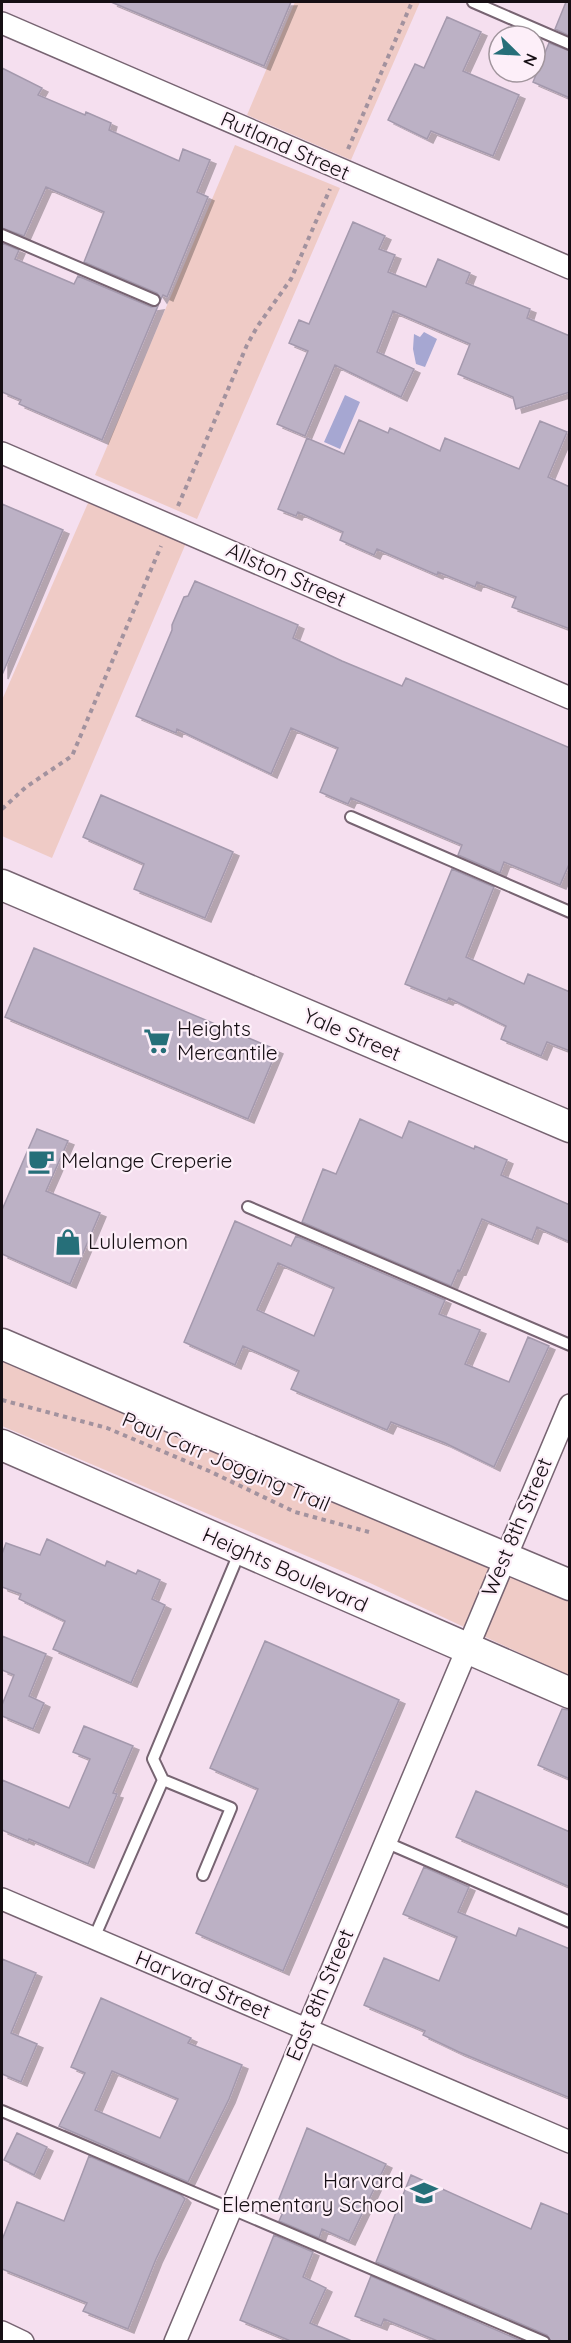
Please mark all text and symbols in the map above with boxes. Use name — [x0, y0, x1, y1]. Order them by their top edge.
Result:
north arrow — [487, 24, 547, 84]
text: N — [519, 51, 542, 70]
street label: Rutland Street — [217, 105, 354, 185]
street label: Allston Street — [223, 536, 350, 612]
street label: Yale Street — [300, 1002, 405, 1066]
place label: Heights Mercantile — [177, 1015, 278, 1065]
supermarket icon: Heights Mercantile — [142, 1026, 172, 1056]
cafe icon: Melange Creperie — [26, 1146, 56, 1176]
place label: Melange Creperie — [61, 1147, 232, 1173]
shop icon: Lululemon — [53, 1227, 83, 1257]
place label: Lululemon — [88, 1228, 188, 1254]
street label: Paul Carr Jogging Trail — [118, 1405, 334, 1517]
street label: West 8th Street — [475, 1453, 557, 1600]
street label: Heights Boulevard — [199, 1521, 372, 1617]
street label: East 8th Street — [280, 1925, 359, 2065]
street label: Harvard Street — [132, 1944, 275, 2024]
place label: Harvard Elementary School — [222, 2167, 404, 2217]
school or university icon: Harvard Elementary School — [409, 2178, 439, 2208]

